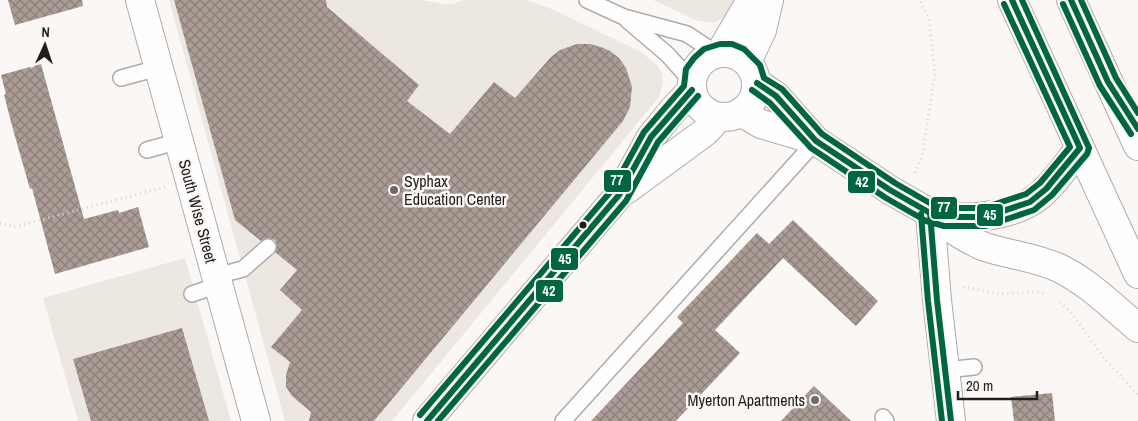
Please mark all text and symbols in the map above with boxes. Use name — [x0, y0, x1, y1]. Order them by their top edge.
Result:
north arrow — [20, 20, 70, 70]
text: N — [41, 23, 50, 41]
street label: South Wise Street — [174, 157, 222, 266]
line badge: 77 — [603, 169, 632, 193]
place label: Syphax Education Center — [404, 170, 507, 210]
line badge: 42 — [847, 170, 876, 194]
text: 77 — [611, 171, 624, 189]
text: 42 — [856, 173, 868, 191]
marker: Syphax Education Center — [388, 184, 400, 196]
line badge: 77 — [930, 196, 958, 220]
text: 77 — [938, 198, 951, 216]
line badge: 45 — [976, 203, 1004, 227]
text: 45 — [984, 206, 997, 224]
unlabelled marker — [578, 220, 588, 230]
line badge: 45 — [550, 247, 579, 271]
text: 45 — [559, 250, 572, 268]
line badge: 42 — [535, 279, 564, 303]
text: 42 — [543, 282, 555, 300]
scale bar — [958, 368, 1037, 400]
text: 20 m — [966, 375, 993, 396]
place label: Myerton Apartments — [688, 389, 805, 411]
marker: Myerton Apartments — [809, 394, 821, 406]

